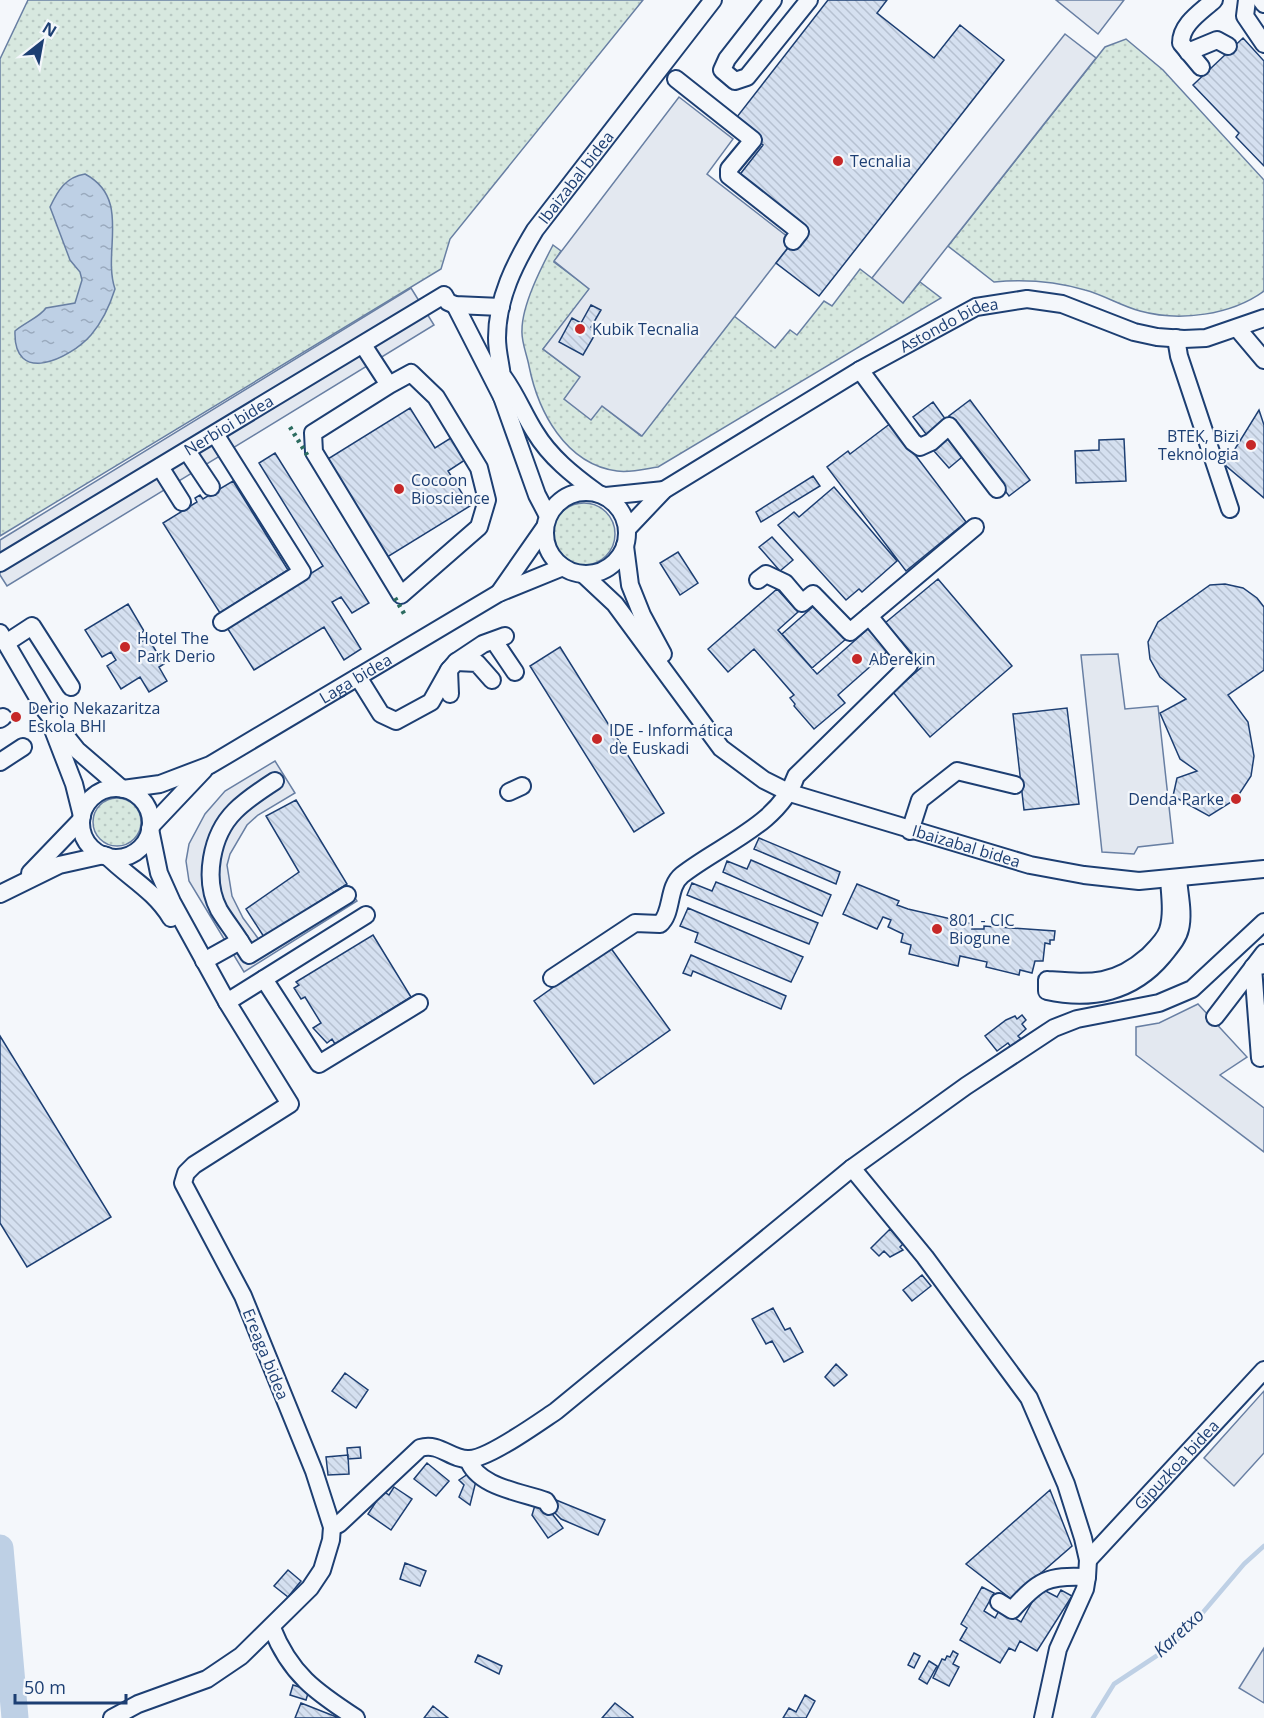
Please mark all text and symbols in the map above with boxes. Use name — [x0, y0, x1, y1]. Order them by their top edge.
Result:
north arrow — [12, 12, 72, 72]
text: N — [38, 16, 61, 42]
street label: Ibaizabal bidea — [533, 126, 619, 228]
place label: Tecnalia — [850, 150, 911, 172]
marker: Tecnalia — [831, 154, 845, 168]
street label: Astondo bidea — [896, 293, 1000, 358]
place label: Kubik Tecnalia — [592, 318, 699, 340]
marker: Kubik Tecnalia — [573, 322, 587, 336]
street label: Nerbioi bidea — [180, 390, 277, 460]
place label: BTEK, Bizi Teknologia — [1158, 425, 1239, 465]
marker: BTEK, Bizi Teknologia — [1244, 438, 1258, 452]
place label: Cocoon Bioscience — [411, 469, 490, 509]
marker: Cocoon Bioscience — [392, 482, 406, 496]
place label: Hotel The Park Derio — [137, 627, 215, 667]
marker: Hotel The Park Derio — [118, 640, 132, 654]
street label: Laga bidea — [315, 648, 396, 709]
place label: Aberekin — [869, 648, 936, 670]
marker: Aberekin — [850, 652, 864, 666]
place label: Derio Nekazaritza Eskola BHI — [28, 697, 160, 737]
marker: Derio Nekazaritza Eskola BHI — [9, 710, 23, 724]
place label: IDE - Informática de Euskadi — [609, 719, 733, 759]
marker: IDE - Informática de Euskadi — [590, 732, 604, 746]
place label: Denda Parke — [1128, 788, 1224, 810]
marker: Denda Parke — [1229, 792, 1243, 806]
street label: Ibaizabal bidea — [910, 819, 1023, 873]
place label: 801 - CIC Biogune — [949, 909, 1015, 949]
marker: 801 - CIC Biogune — [930, 922, 944, 936]
street label: Ereaga bidea — [238, 1305, 294, 1403]
street label: Gipuzkoa bidea — [1129, 1415, 1224, 1514]
water label: Karetxo — [1148, 1603, 1209, 1662]
scale bar — [15, 1667, 126, 1705]
text: 50 m — [24, 1675, 66, 1699]

